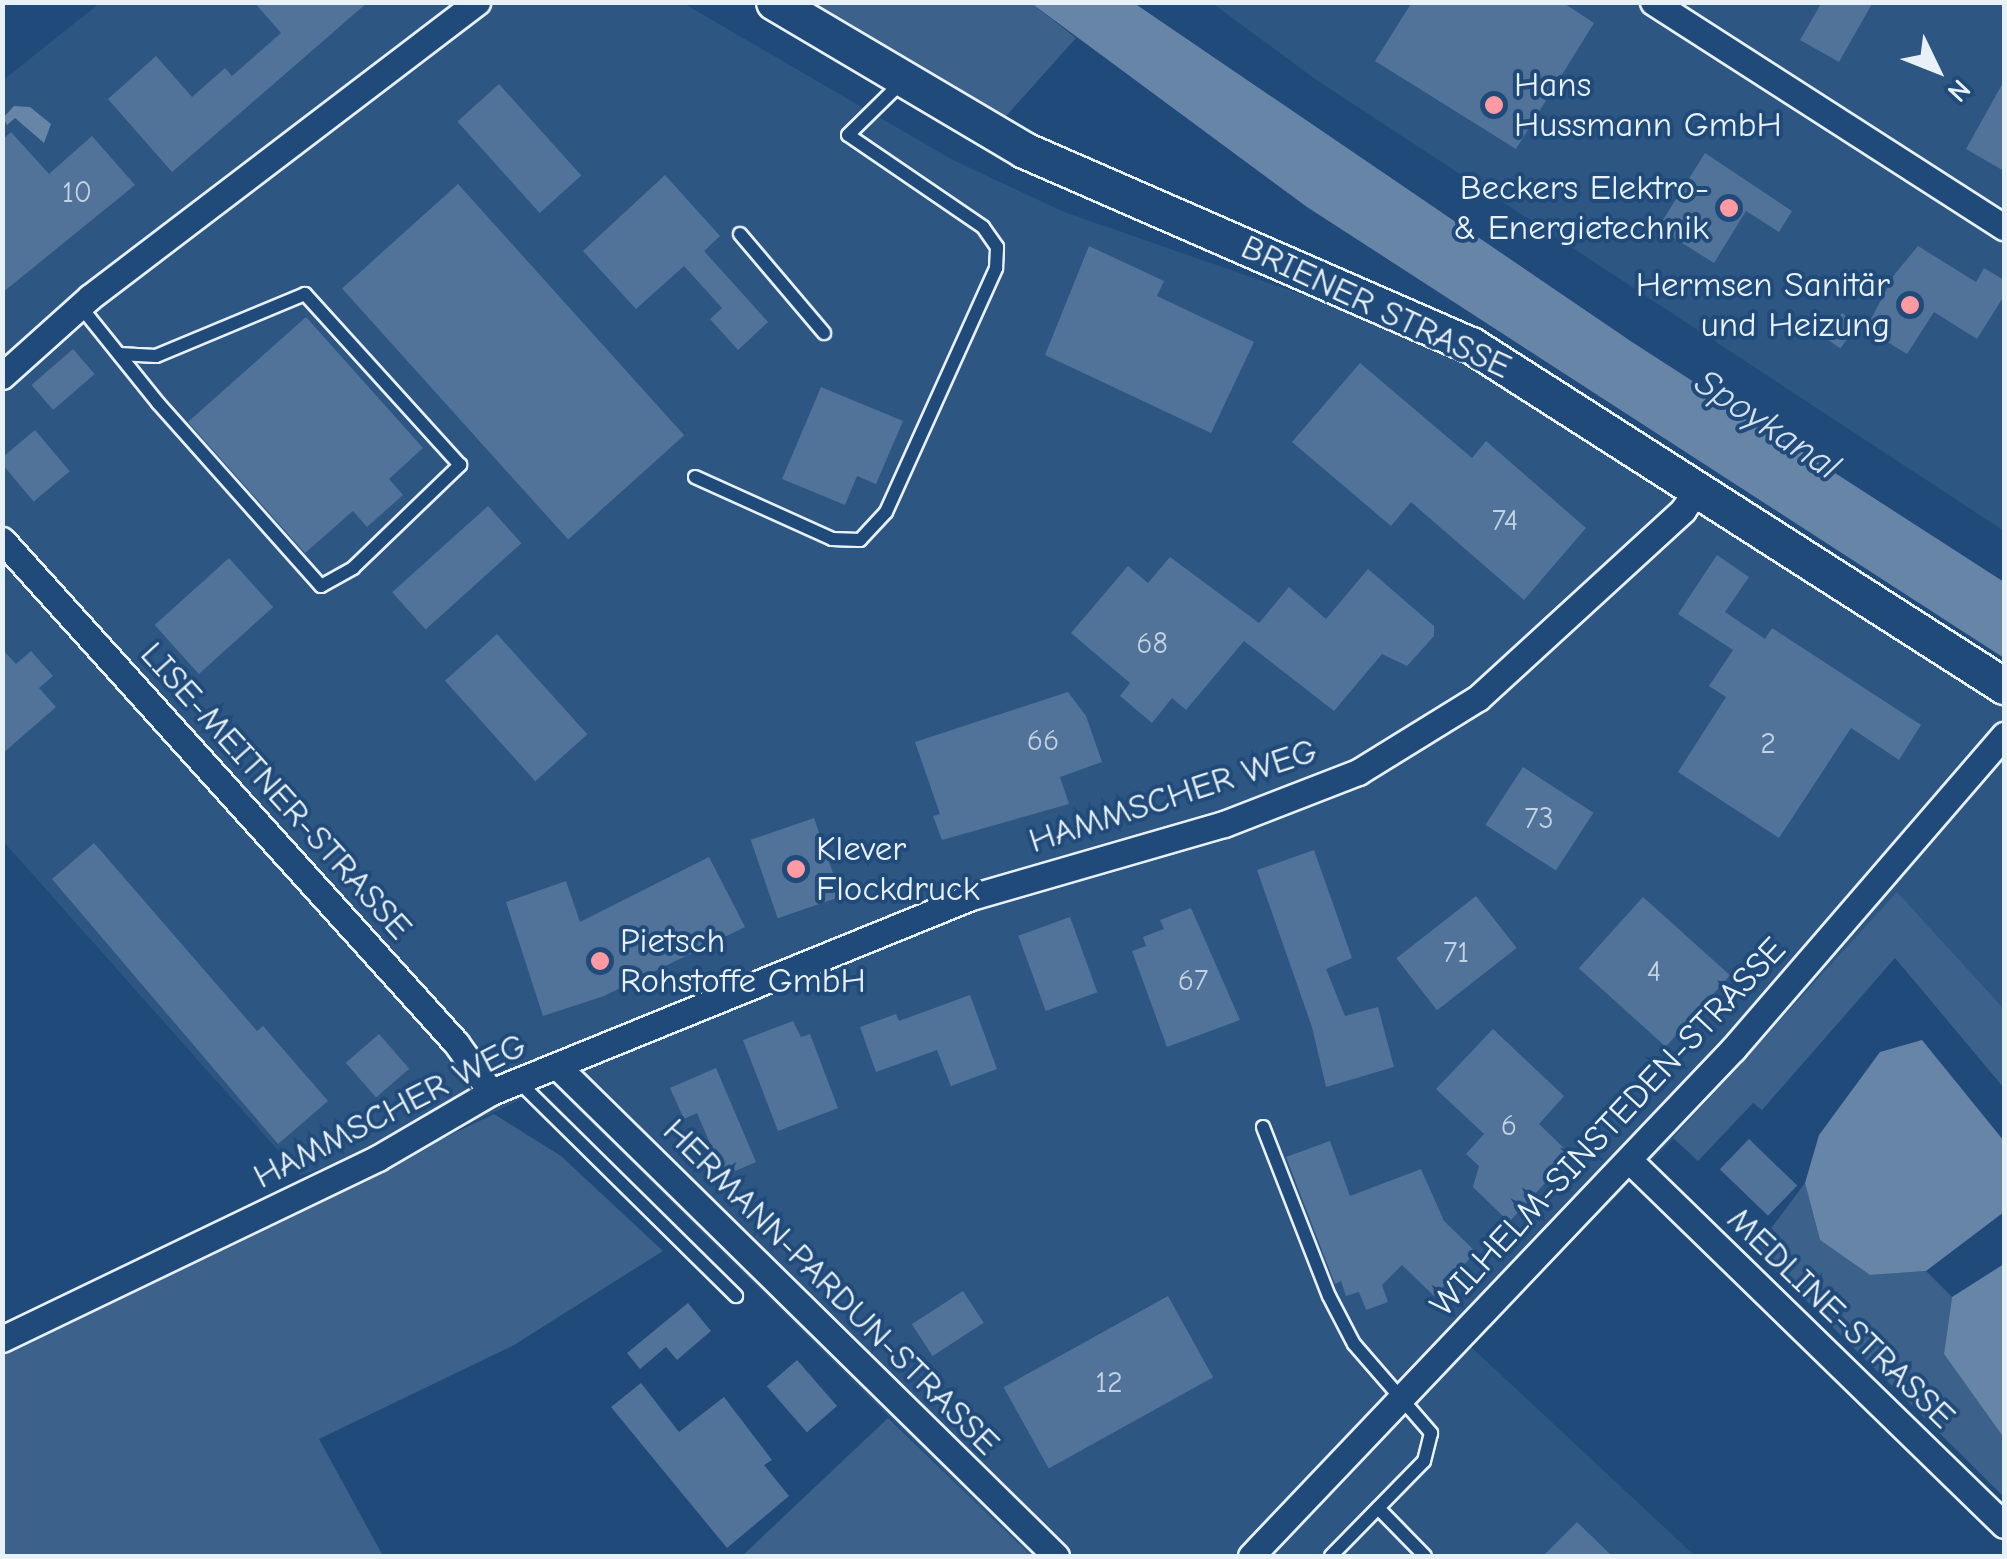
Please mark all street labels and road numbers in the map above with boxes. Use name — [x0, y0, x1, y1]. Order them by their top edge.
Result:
street label: BRIENER STRASSE — [1235, 226, 1517, 388]
street label: LISE-MEITNER-STRASSE — [131, 634, 421, 948]
street label: HAMMSCHER WEG — [1024, 730, 1322, 862]
street label: WILHELM-SINSTEDEN-STRASSE — [1421, 929, 1795, 1325]
street label: HAMMSCHER WEG — [247, 1024, 533, 1198]
street label: HERMANN-PARDUN-STRASSE — [654, 1110, 1008, 1464]
street label: MEDLINE-STRASSE — [1718, 1199, 1964, 1437]

